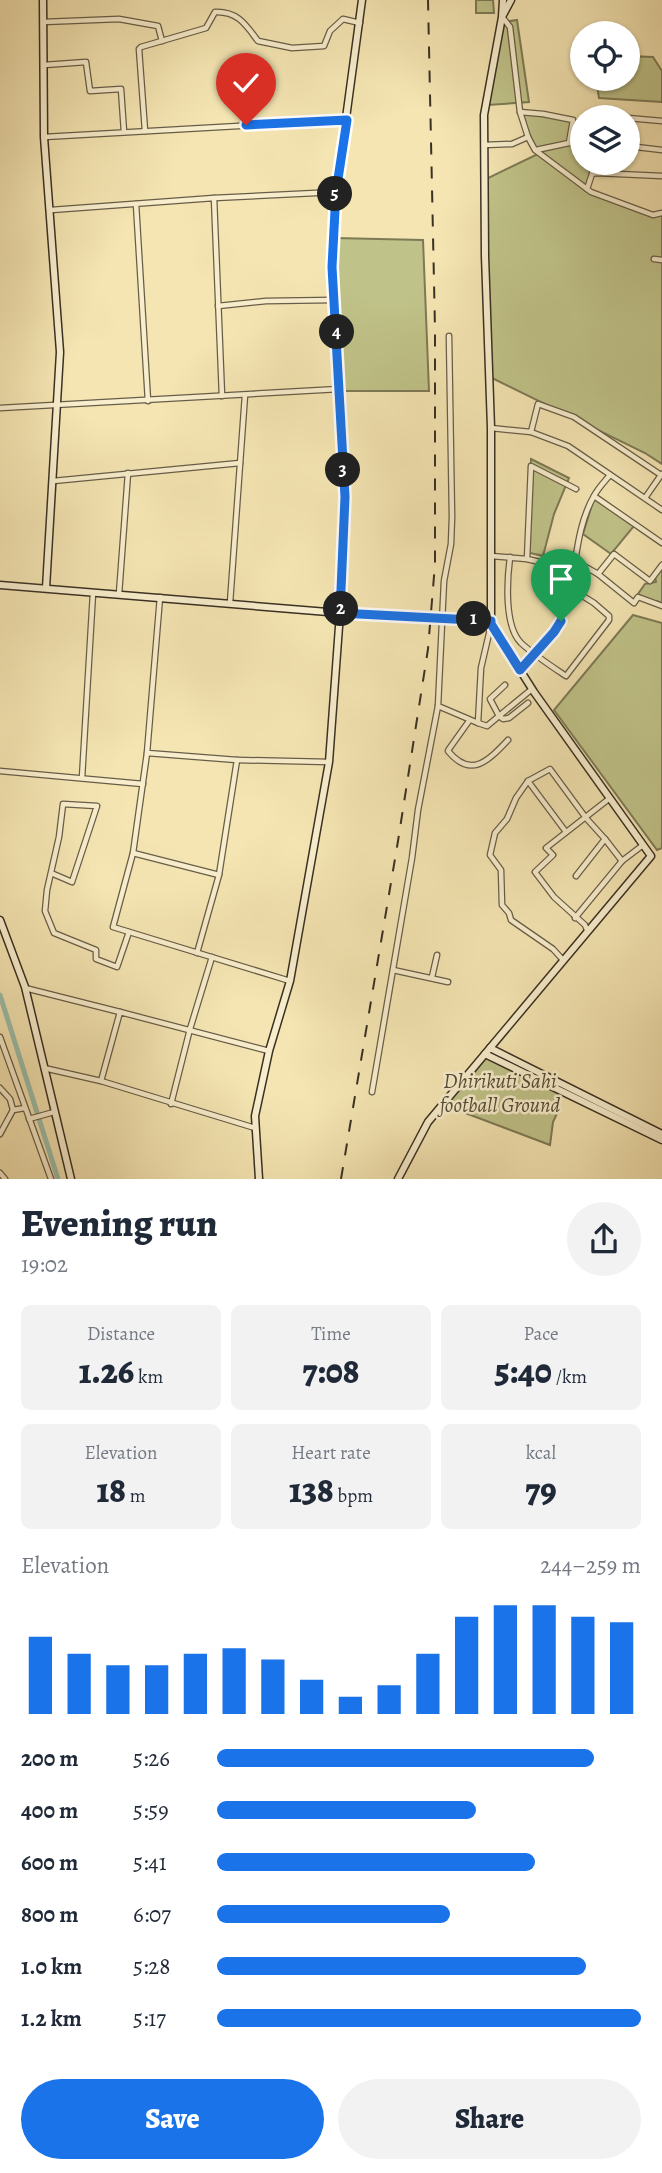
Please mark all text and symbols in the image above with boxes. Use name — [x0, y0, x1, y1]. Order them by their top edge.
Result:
map controls — [570, 21, 640, 175]
button: locate — [570, 21, 640, 91]
pin — [216, 53, 276, 125]
icon: check — [227, 64, 265, 102]
button: layers — [570, 105, 640, 175]
pin: 5 — [318, 176, 352, 212]
text: 5 — [330, 180, 339, 206]
pin: 4 — [320, 314, 354, 350]
text: 4 — [332, 318, 341, 344]
pin: 3 — [326, 452, 360, 488]
text: 3 — [338, 456, 347, 482]
pin — [531, 549, 591, 621]
icon: arrive — [542, 560, 580, 598]
pin: 2 — [324, 592, 358, 626]
text: 2 — [336, 595, 345, 621]
pin: 1 — [456, 602, 491, 636]
text: 1 — [470, 605, 477, 631]
park label: Dhirikuti Sahi football Ground — [437, 1067, 560, 1119]
text: Evening run — [21, 1197, 218, 1249]
button: share — [567, 1202, 641, 1276]
text: 19:02 — [21, 1249, 68, 1280]
text: Distance — [87, 1321, 155, 1347]
text: Time — [311, 1321, 351, 1347]
text: Pace — [523, 1321, 559, 1347]
text: 1.26 — [79, 1347, 134, 1395]
text: 7:08 — [302, 1347, 360, 1395]
text: 5:40 — [495, 1347, 552, 1395]
text: km — [134, 1364, 163, 1390]
text: /km — [552, 1364, 587, 1390]
text: Elevation — [85, 1440, 157, 1466]
text: Heart rate — [291, 1440, 371, 1466]
text: kcal — [526, 1440, 556, 1466]
text: 18 — [96, 1466, 126, 1514]
text: 138 — [289, 1466, 334, 1514]
text: 79 — [525, 1466, 557, 1514]
text: m — [126, 1483, 146, 1509]
text: bpm — [334, 1483, 373, 1509]
text: Elevation — [21, 1550, 109, 1581]
text: 244–259 m — [540, 1550, 641, 1581]
text: 200 m — [21, 1743, 79, 1774]
text: 5:26 — [133, 1743, 170, 1774]
text: 400 m — [21, 1795, 78, 1826]
text: 5:59 — [133, 1795, 169, 1826]
text: 600 m — [21, 1847, 78, 1878]
text: 5:41 — [133, 1847, 167, 1878]
text: 800 m — [21, 1899, 78, 1930]
text: 6:07 — [133, 1899, 171, 1930]
text: 1.0 km — [21, 1951, 82, 1982]
text: 5:28 — [133, 1951, 170, 1982]
text: 1.2 km — [21, 2003, 82, 2034]
text: 5:17 — [133, 2003, 166, 2034]
button: Save — [21, 2079, 324, 2159]
button: Share — [338, 2079, 641, 2159]

